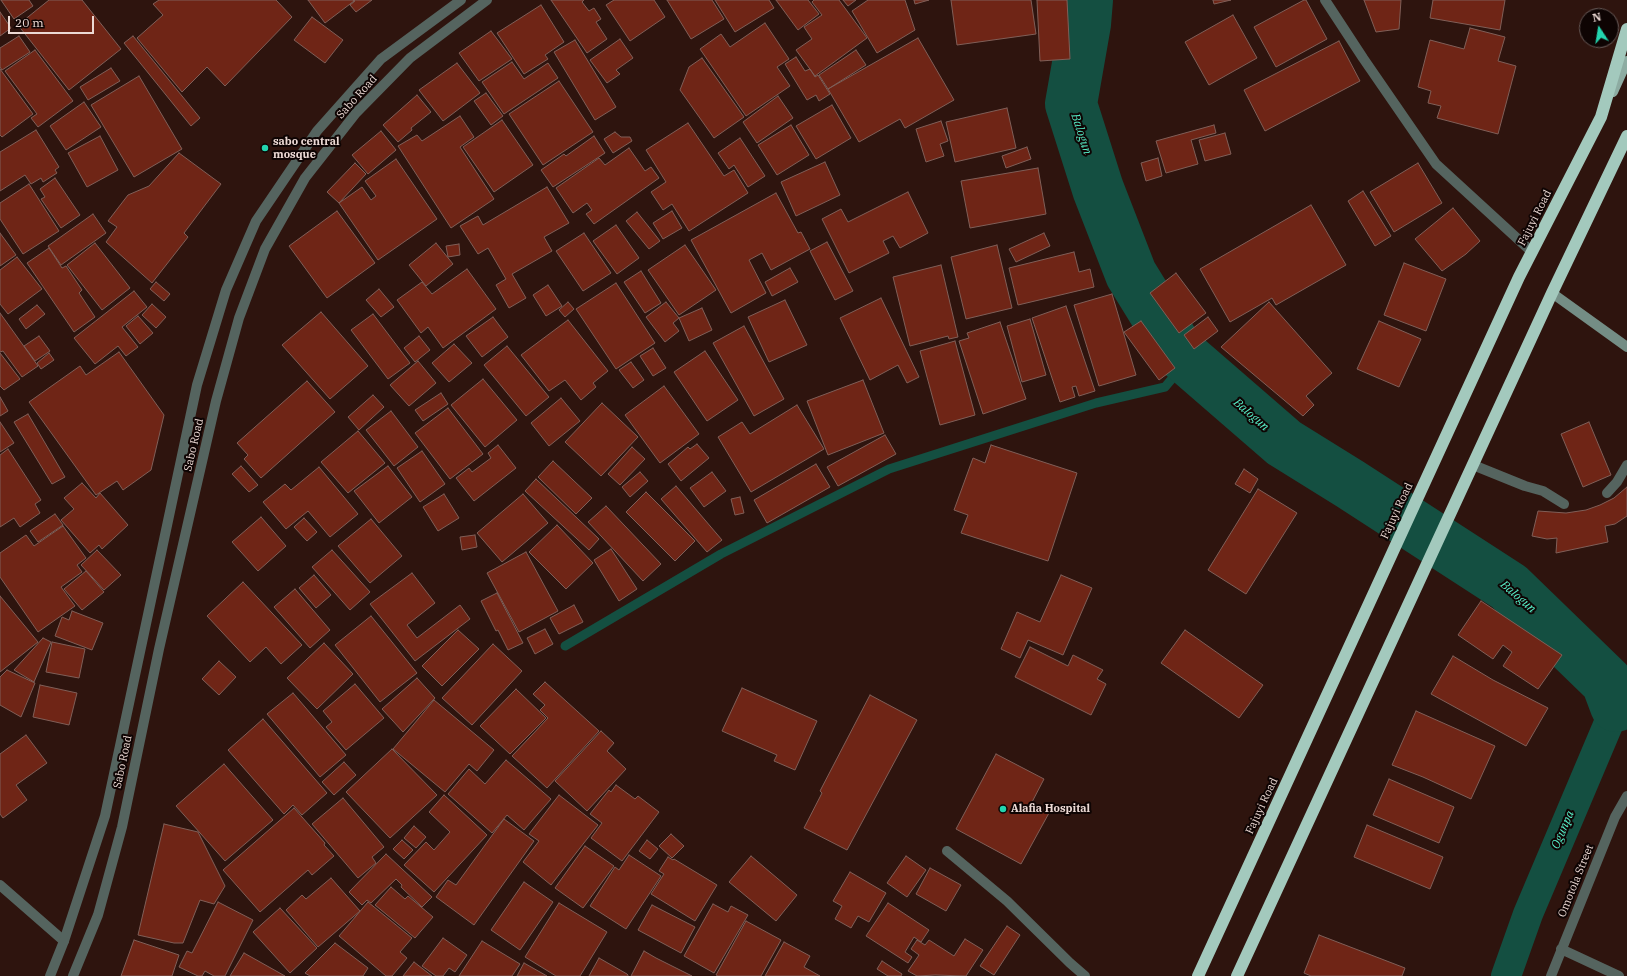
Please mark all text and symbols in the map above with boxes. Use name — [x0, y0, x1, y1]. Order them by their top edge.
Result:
scale bar — [10, 8, 96, 34]
north arrow — [1579, 8, 1619, 48]
text: N — [1591, 9, 1602, 25]
text: 20 m — [15, 15, 44, 30]
street label: Sabo Road — [334, 73, 380, 121]
water label: Balogun — [1068, 112, 1094, 156]
place label: sabo central mosque — [273, 135, 339, 161]
marker: sabo central mosque — [260, 143, 270, 153]
street label: Fajuyi Road — [1515, 188, 1555, 248]
water label: Balogun — [1230, 396, 1272, 434]
street label: Sabo Road — [181, 417, 207, 473]
street label: Fajuyi Road — [1378, 481, 1416, 541]
water label: Balogun — [1497, 578, 1539, 616]
street label: Sabo Road — [111, 734, 135, 790]
street label: Fajuyi Road — [1243, 776, 1281, 836]
place label: Alafia Hospital — [1011, 802, 1090, 816]
marker: Alafia Hospital — [998, 804, 1008, 814]
water label: Ogunpa — [1549, 809, 1577, 851]
street label: Omotola Street — [1555, 843, 1597, 919]

